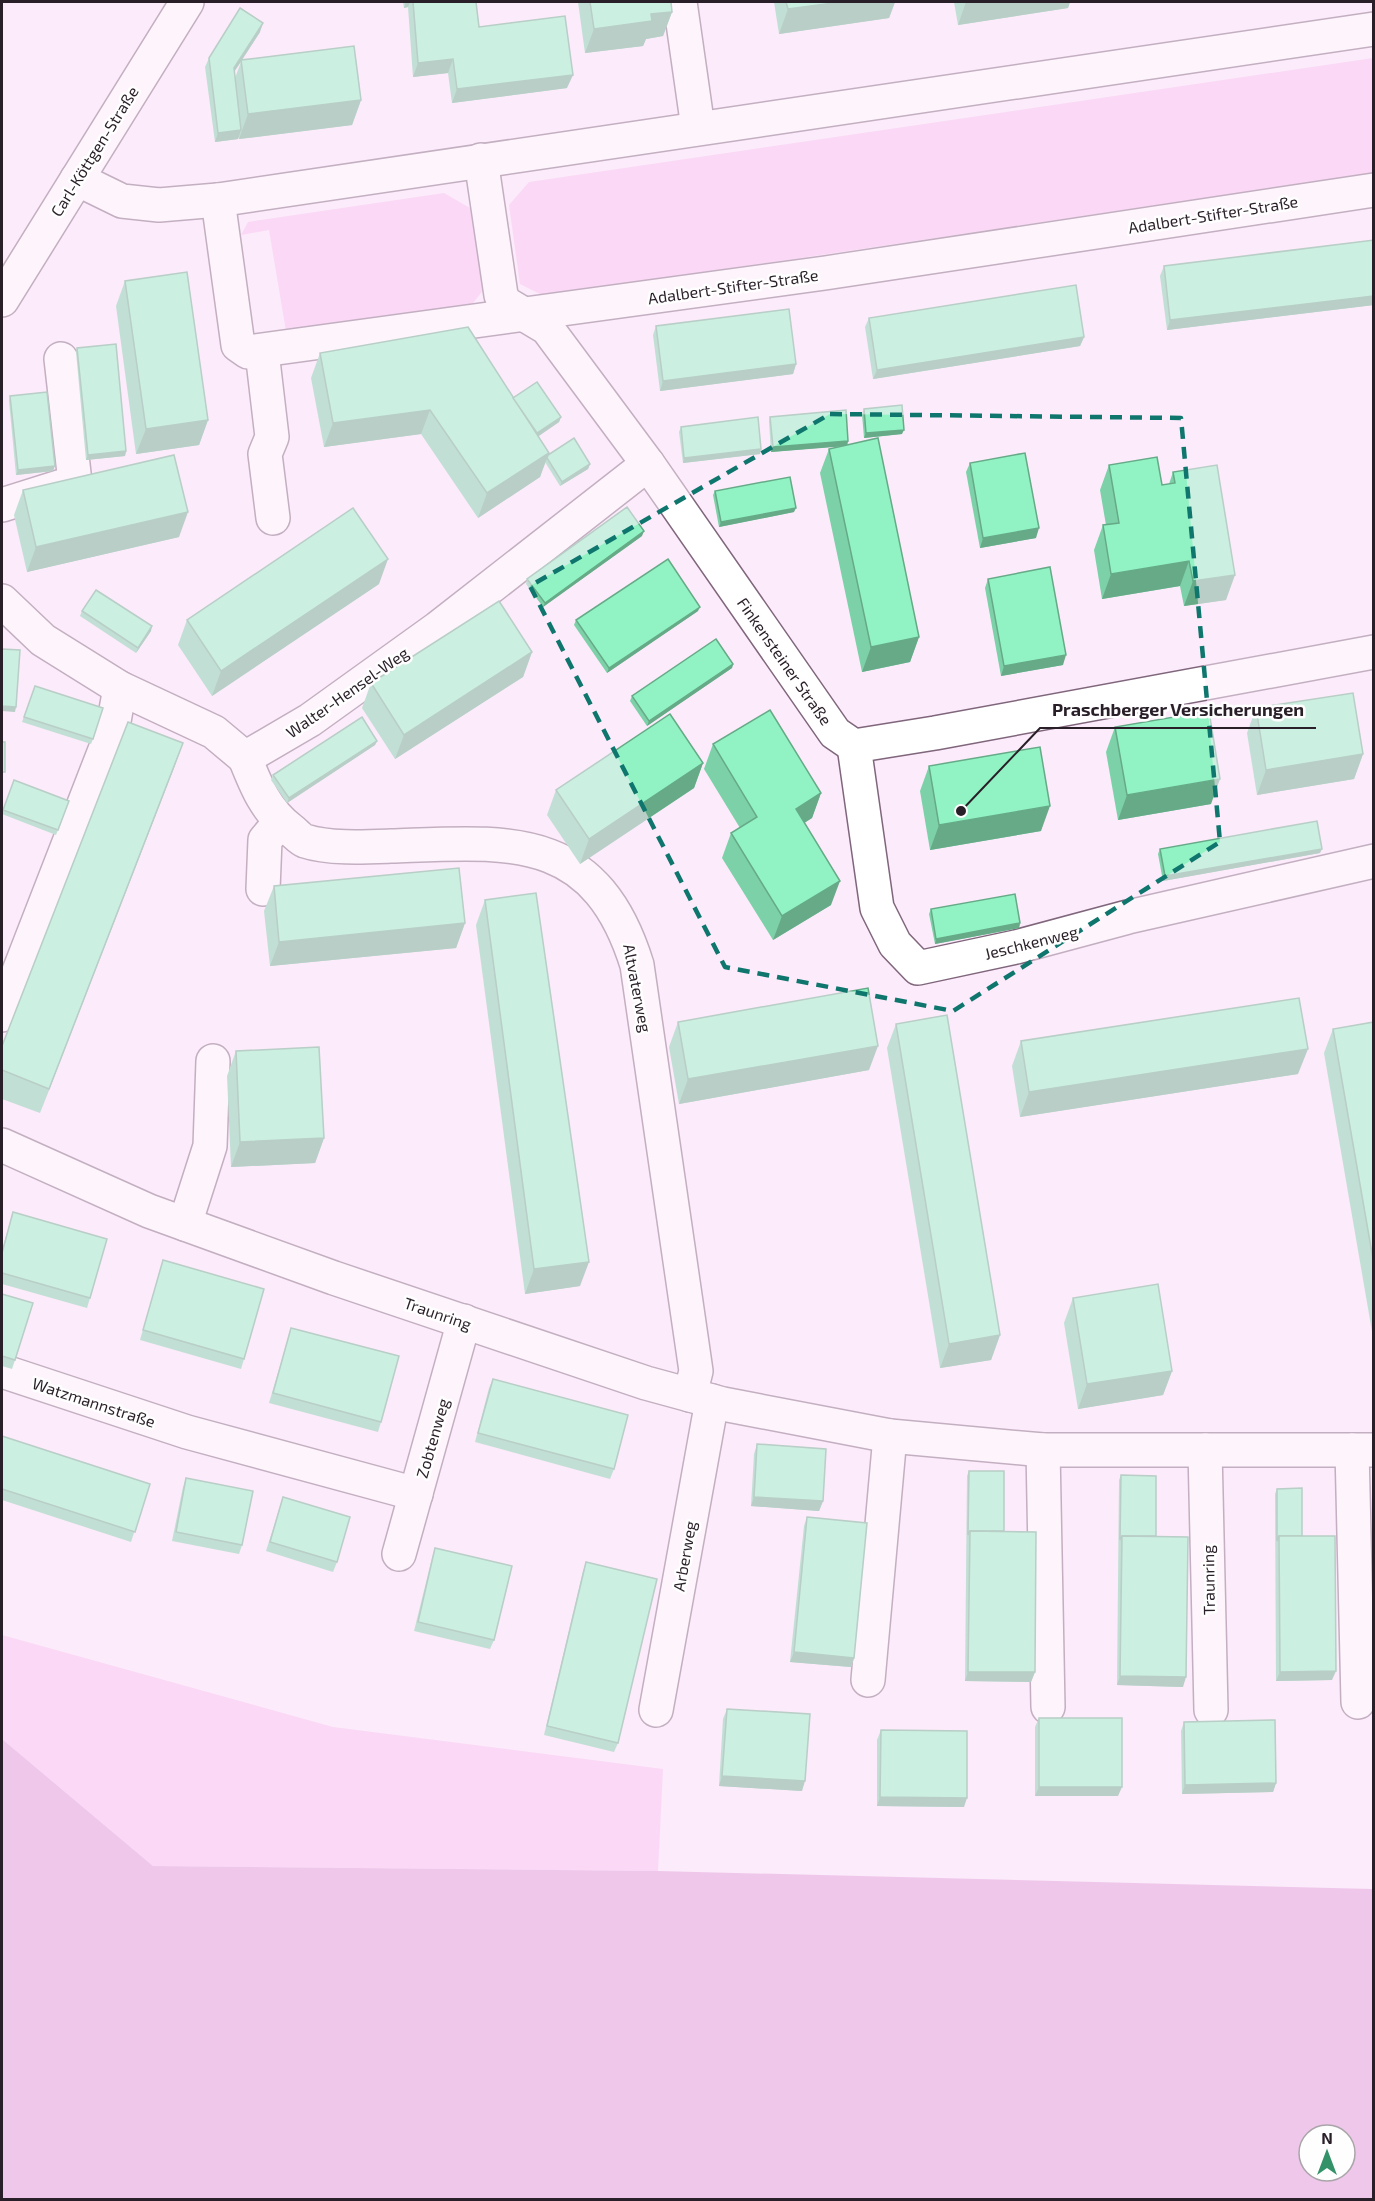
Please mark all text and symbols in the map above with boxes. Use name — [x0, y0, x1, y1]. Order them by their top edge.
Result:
street label: Carl-Köttgen-Straße — [46, 82, 142, 220]
street label: Adalbert-Stifter-Straße — [1127, 191, 1299, 237]
street label: Adalbert-Stifter-Straße — [647, 265, 819, 307]
street label: Finkensteiner Straße — [734, 593, 836, 729]
street label: Walter-Hensel-Weg — [282, 643, 412, 741]
callout: Praschberger Versicherungen — [1040, 692, 1316, 728]
text: Praschberger Versicherungen — [1052, 698, 1304, 720]
street label: Jeschkenweg — [982, 921, 1080, 963]
street label: Altvaterweg — [620, 942, 656, 1034]
street label: Traunring — [402, 1293, 474, 1333]
street label: Watzmannstraße — [30, 1373, 158, 1431]
street label: Zobtenweg — [412, 1396, 452, 1480]
street label: Arberweg — [668, 1519, 700, 1593]
street label: Traunring — [1198, 1545, 1218, 1615]
north arrow — [1297, 2123, 1357, 2183]
text: N — [1321, 2128, 1333, 2147]

